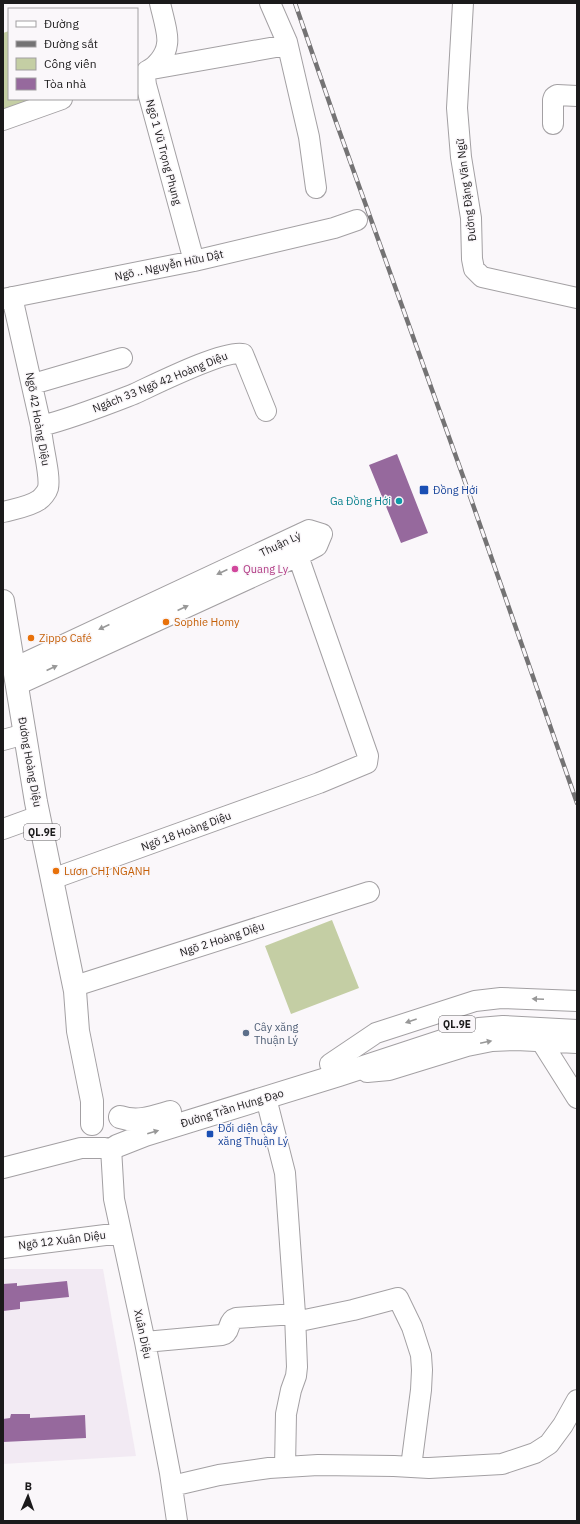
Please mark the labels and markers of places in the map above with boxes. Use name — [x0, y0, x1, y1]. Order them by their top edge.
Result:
place label: Đồng Hới — [433, 483, 478, 497]
marker: Đồng Hới — [418, 484, 430, 496]
place label: Ga Đồng Hới — [330, 494, 391, 508]
marker: Ga Đồng Hới — [394, 496, 404, 506]
place label: Quang Ly — [243, 562, 289, 576]
marker: Quang Ly — [230, 564, 240, 574]
place label: Sophie Homy — [174, 615, 240, 629]
marker: Sophie Homy — [161, 617, 171, 627]
place label: Zippo Café — [39, 631, 92, 645]
marker: Zippo Café — [26, 633, 36, 643]
place label: Lươn CHỊ NGẠNH — [64, 864, 150, 878]
marker: Lươn CHỊ NGẠNH — [51, 866, 61, 876]
place label: Cây xăng Thuận Lý — [254, 1020, 299, 1047]
marker: Cây xăng Thuận Lý — [241, 1028, 251, 1038]
place label: Đối diện cây xăng Thuận Lý — [218, 1121, 289, 1148]
marker: Đối diện cây xăng Thuận Lý — [205, 1129, 215, 1139]

